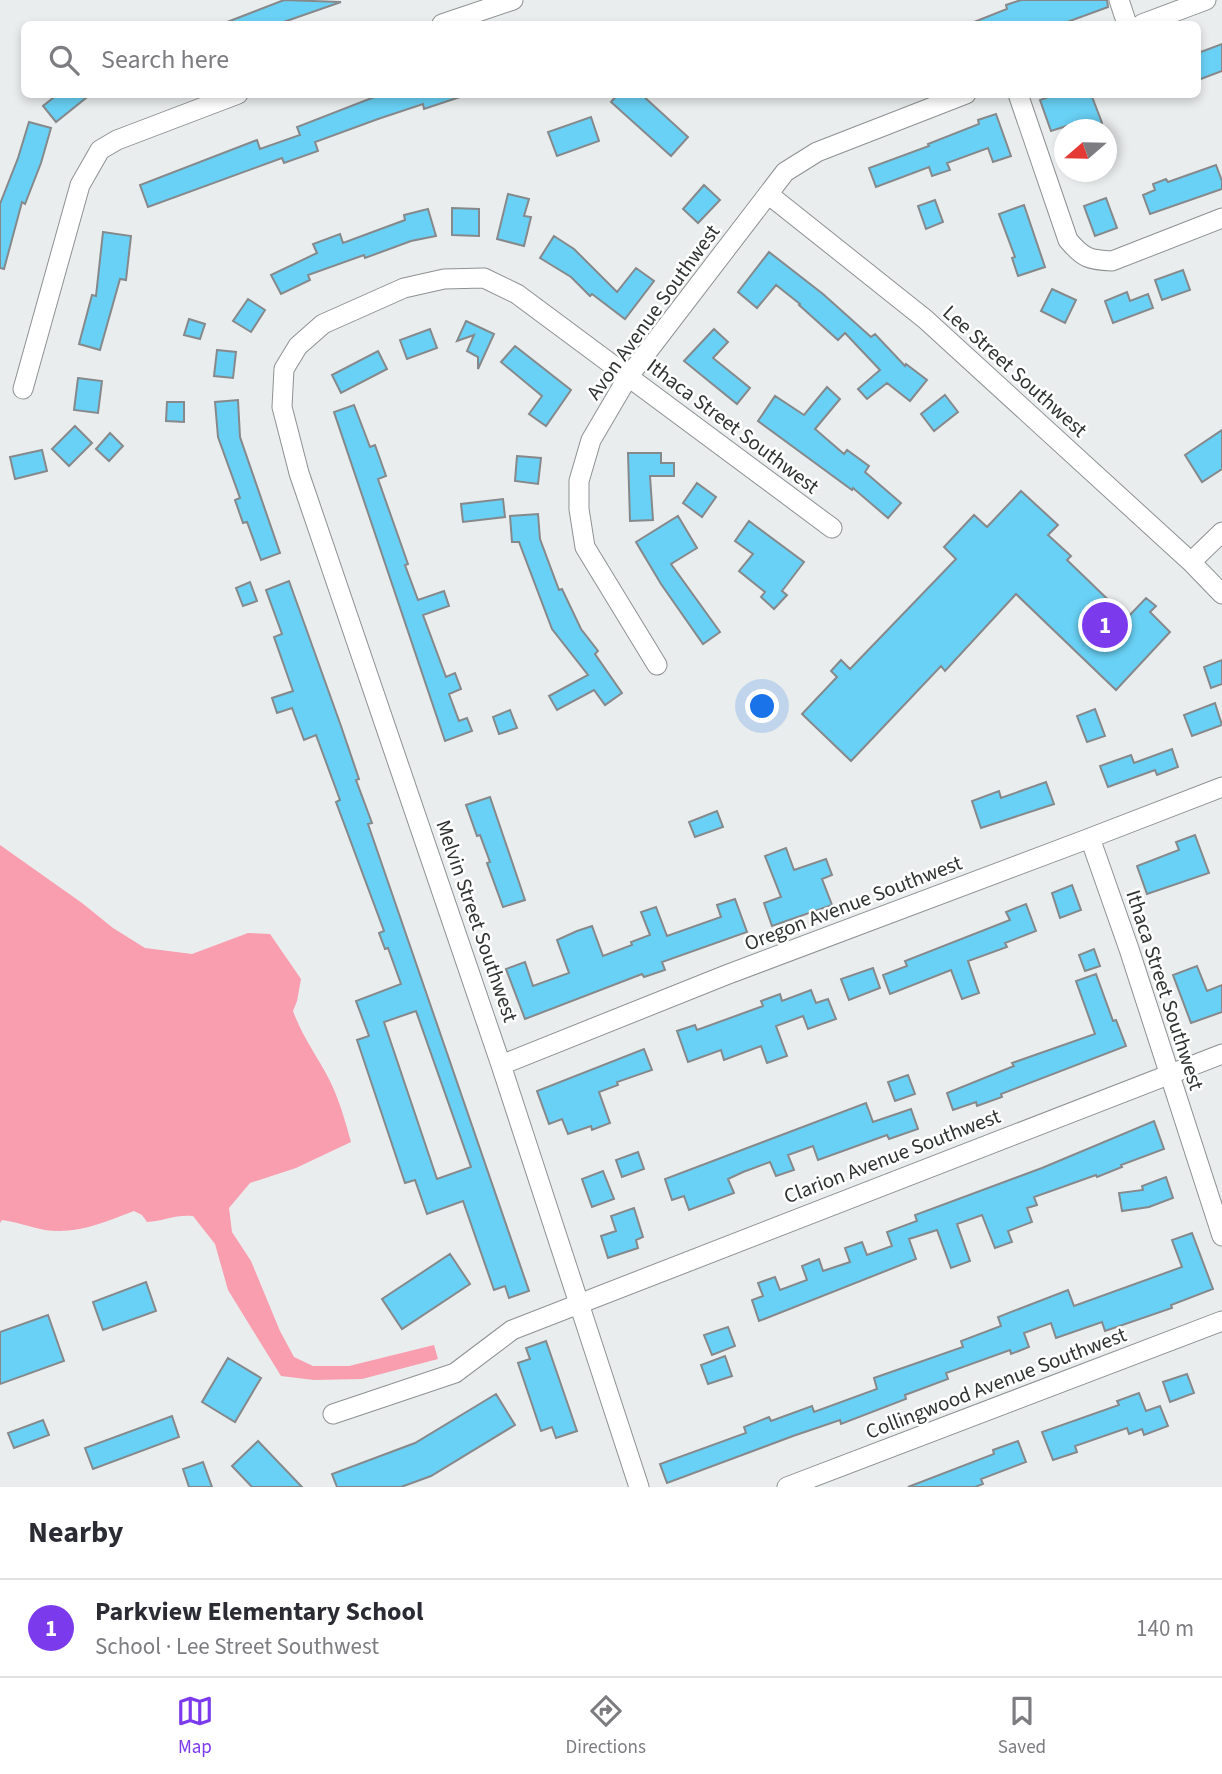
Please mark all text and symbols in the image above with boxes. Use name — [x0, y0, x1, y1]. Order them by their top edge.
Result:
search box — [21, 21, 1201, 98]
icon: search — [45, 41, 83, 79]
text: Search here — [101, 41, 229, 78]
north arrow — [1054, 119, 1117, 182]
street label: Avon Avenue Southwest — [579, 218, 727, 406]
street label: Lee Street Southwest — [936, 298, 1094, 444]
street label: Ithaca Street Southwest — [640, 351, 826, 501]
pin: 1 — [1082, 599, 1128, 651]
your location — [745, 689, 779, 723]
street label: Melvin Street Southwest — [428, 816, 526, 1026]
street label: Oregon Avenue Southwest — [740, 848, 966, 958]
street label: Ithaca Street Southwest — [1118, 886, 1212, 1094]
street label: Clarion Avenue Southwest — [779, 1101, 1005, 1211]
street label: Collingwood Avenue Southwest — [861, 1319, 1131, 1447]
text: Nearby — [28, 1511, 123, 1554]
text: Parkview Elementary School — [95, 1593, 423, 1630]
text: 1 — [45, 1612, 57, 1645]
text: 140 m — [1136, 1612, 1194, 1645]
text: School · Lee Street Southwest — [95, 1630, 379, 1663]
tab: Map — [176, 1692, 214, 1761]
tab: Directions — [566, 1692, 646, 1761]
tab: Saved — [998, 1692, 1046, 1761]

